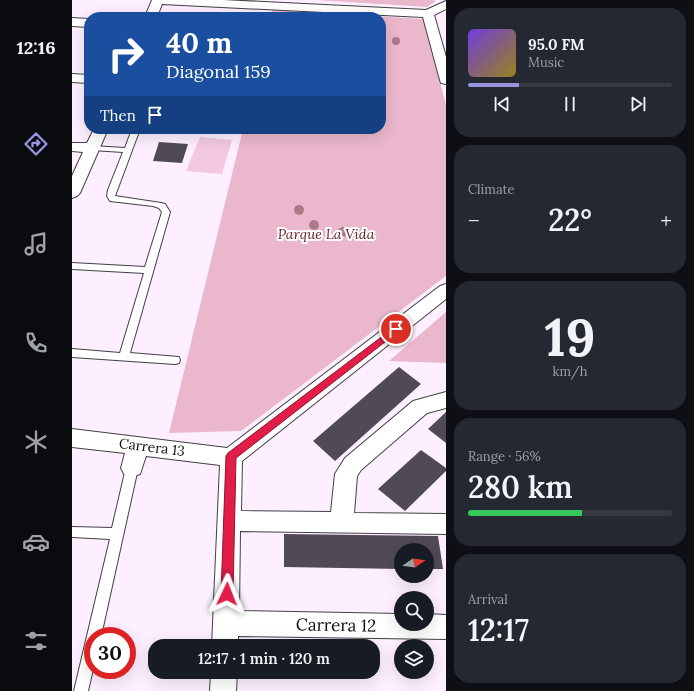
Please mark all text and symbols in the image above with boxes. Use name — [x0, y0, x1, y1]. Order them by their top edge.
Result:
text: 40 m — [166, 25, 232, 61]
icon: right — [100, 28, 152, 80]
text: 95.0 FM — [528, 35, 585, 54]
text: 12:16 — [16, 36, 56, 59]
text: Music — [528, 54, 564, 71]
text: Diagonal 159 — [166, 60, 271, 83]
icon: previous — [491, 93, 513, 115]
icon: pause — [559, 93, 581, 115]
icon: next — [627, 93, 649, 115]
icon: arrive — [144, 104, 166, 126]
text: Then — [100, 106, 136, 125]
icon: directions — [22, 130, 50, 158]
text: Climate — [468, 181, 515, 198]
text: 22° — [548, 201, 592, 239]
text: − — [468, 206, 480, 234]
text: + — [660, 206, 672, 234]
park label: Parque La Vida — [278, 225, 375, 243]
icon: music — [22, 230, 50, 258]
text: 19 — [544, 304, 596, 370]
pin — [379, 312, 413, 346]
icon: arrive — [385, 318, 407, 340]
icon: phone — [22, 329, 50, 357]
text: km/h — [552, 363, 588, 380]
icon: climate — [22, 428, 50, 456]
street label: Carrera 13 — [118, 434, 186, 460]
text: Range · 56% — [468, 448, 541, 465]
text: 280 km — [468, 468, 573, 506]
icon: car — [22, 528, 50, 556]
north arrow — [394, 543, 434, 583]
map controls — [394, 543, 434, 679]
position arrow — [206, 573, 248, 615]
button: search — [394, 591, 434, 631]
text: Arrival — [468, 591, 508, 608]
text: 12:17 — [468, 611, 529, 649]
street label: Carrera 12 — [296, 613, 376, 637]
icon: filters — [22, 627, 50, 655]
speed limit sign: 30 — [84, 627, 136, 679]
button: layers — [394, 639, 434, 679]
text: 12:17 · 1 min · 120 m — [198, 649, 330, 668]

